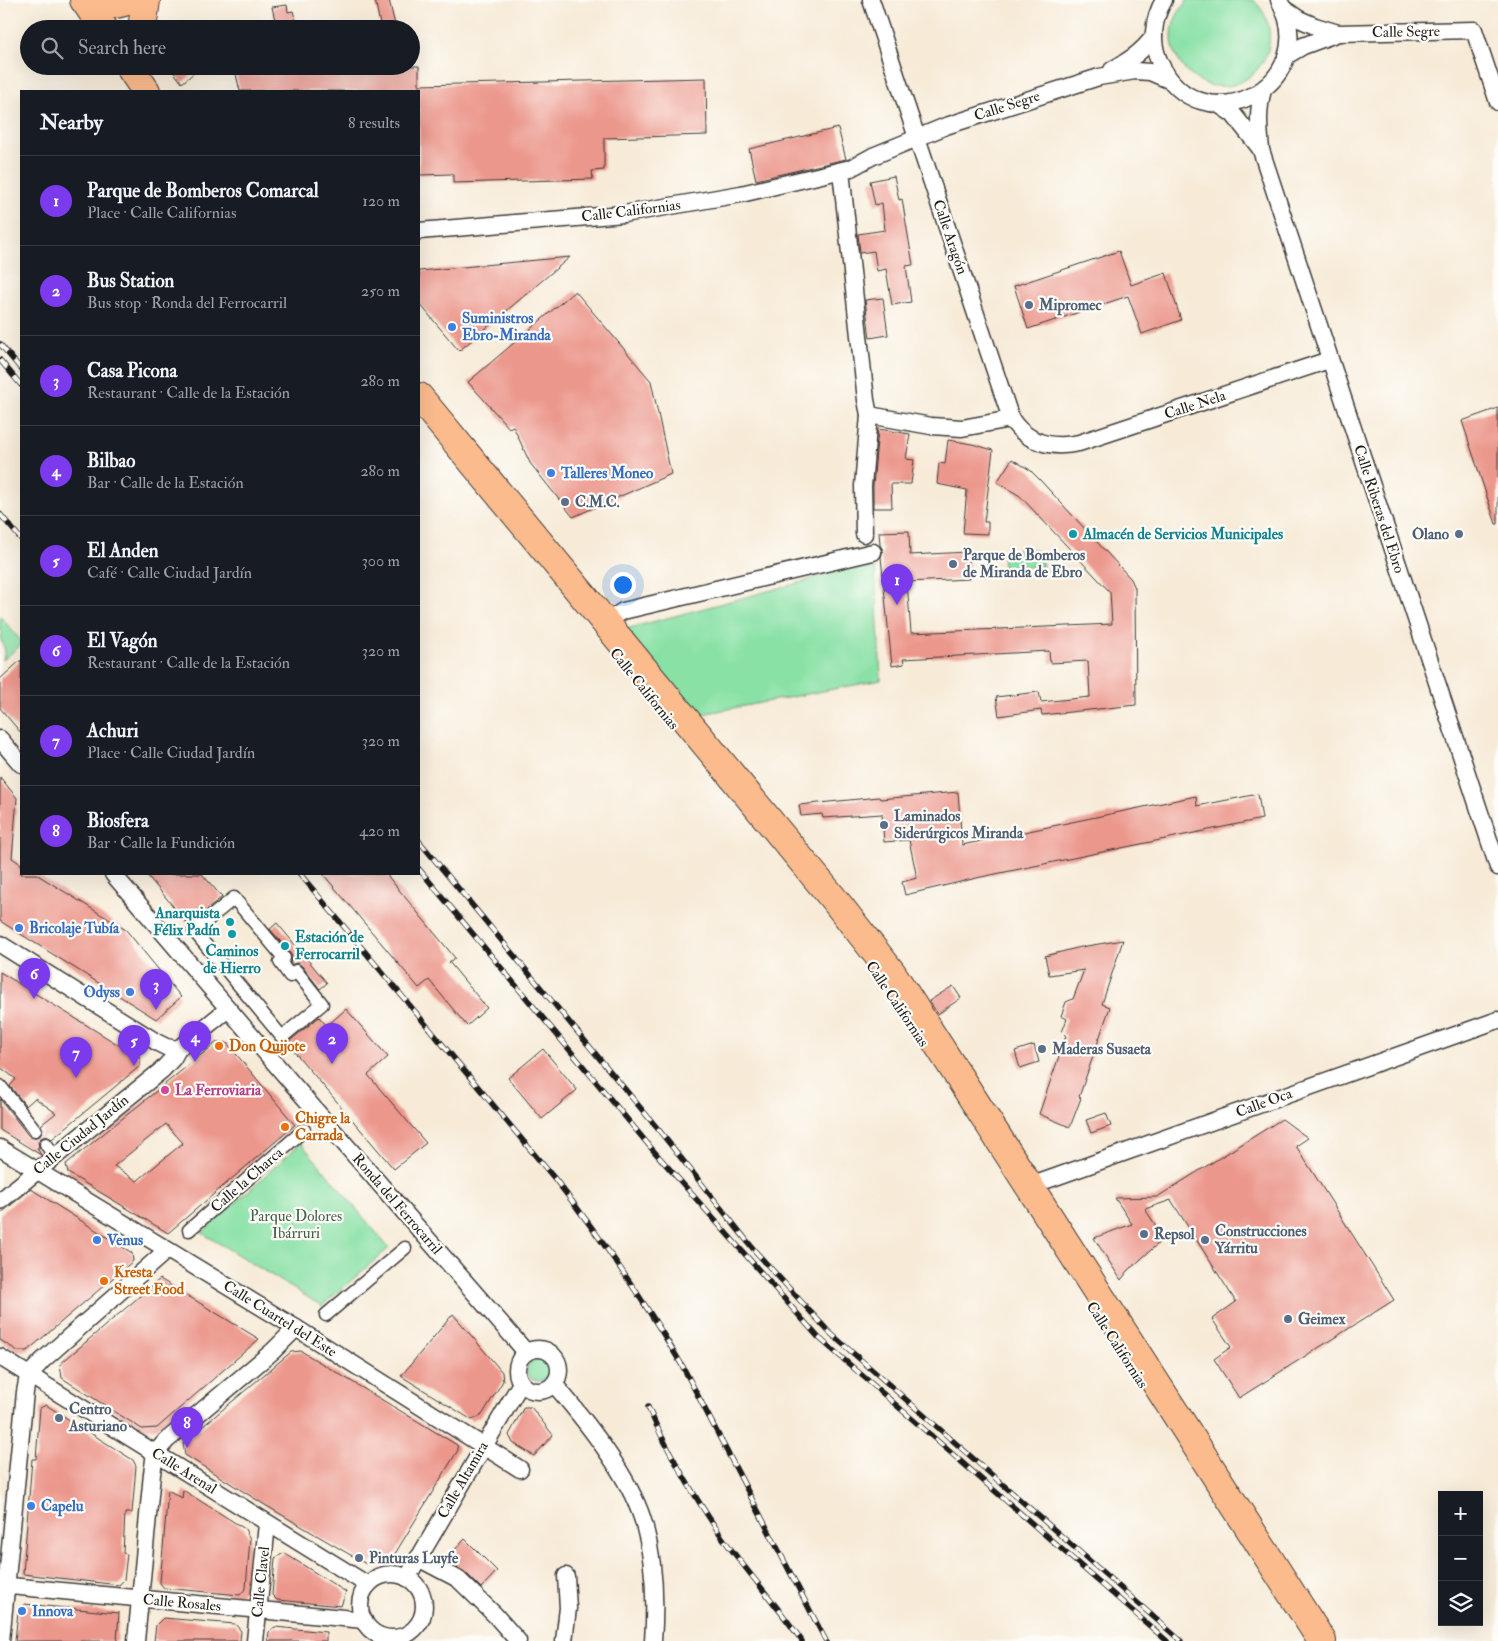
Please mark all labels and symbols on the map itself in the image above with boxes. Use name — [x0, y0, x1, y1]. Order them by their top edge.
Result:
street label: Calle Segre — [1372, 22, 1440, 42]
street label: Calle Segre — [972, 86, 1042, 126]
street label: Calle Californias — [580, 195, 682, 227]
street label: Calle Aragón — [928, 197, 972, 277]
place label: Mipromec — [1038, 296, 1103, 316]
marker: Mipromec — [1023, 299, 1035, 311]
place label: Suministros Ebro-Miranda — [462, 309, 552, 345]
marker: Suministros Ebro-Miranda — [446, 321, 458, 333]
street label: Calle Nela — [1162, 386, 1229, 424]
street label: Calle Riberas del Ebro — [1349, 442, 1409, 576]
place label: Talleres Moneo — [560, 464, 654, 483]
marker: Talleres Moneo — [545, 467, 557, 479]
place label: C.M.C. — [575, 493, 620, 512]
marker: C.M.C. — [559, 496, 571, 508]
place label: Almacén de Servicios Municipales — [1082, 525, 1283, 545]
place label: Olano — [1412, 525, 1450, 544]
marker: Almacén de Servicios Municipales — [1067, 528, 1079, 540]
marker: Olano — [1453, 528, 1465, 540]
place label: Parque de Bomberos de Miranda de Ebro — [963, 546, 1085, 582]
marker: Parque de Bomberos de Miranda de Ebro — [947, 558, 959, 570]
pin: 1 — [881, 564, 913, 605]
your location — [610, 572, 636, 598]
street label: Calle Californias — [605, 644, 683, 734]
place label: Laminados Siderúrgicos Miranda — [894, 807, 1024, 844]
marker: Laminados Siderúrgicos Miranda — [878, 819, 890, 831]
place label: Anarquista Félix Padín — [153, 904, 221, 940]
marker: Anarquista Félix Padín — [224, 916, 236, 928]
place label: Bricolaje Tubía — [29, 919, 120, 938]
marker: Bricolaje Tubía — [13, 922, 25, 934]
marker: Caminos de Hierro — [226, 928, 238, 940]
place label: Estación de Ferrocarril — [295, 928, 364, 964]
marker: Estación de Ferrocarril — [279, 940, 291, 952]
place label: Caminos de Hierro — [203, 942, 262, 978]
street label: Calle Californias — [861, 957, 933, 1051]
pin: 6 — [18, 958, 50, 999]
pin: 3 — [140, 969, 172, 1010]
place label: Odyss — [84, 983, 120, 1003]
marker: Odyss — [124, 986, 136, 998]
pin: 4 — [179, 1021, 211, 1062]
pin: 2 — [316, 1023, 348, 1064]
pin: 5 — [118, 1025, 150, 1066]
pin: 7 — [60, 1037, 92, 1078]
place label: Don Quijote — [229, 1037, 306, 1056]
marker: Don Quijote — [213, 1040, 225, 1052]
place label: Maderas Susaeta — [1051, 1040, 1152, 1059]
marker: Maderas Susaeta — [1036, 1043, 1048, 1055]
place label: La Ferroviaria — [175, 1081, 262, 1100]
marker: La Ferroviaria — [159, 1084, 171, 1096]
street label: Calle Oca — [1233, 1084, 1296, 1122]
street label: Calle Ciudad Jardín — [29, 1091, 133, 1180]
place label: Chigre la Carrada — [295, 1109, 351, 1145]
marker: Chigre la Carrada — [279, 1121, 291, 1133]
street label: Calle la Charca — [207, 1143, 288, 1217]
street label: Ronda del Ferrocarril — [348, 1150, 446, 1259]
park label: Parque Dolores Ibárruri — [250, 1207, 342, 1243]
place label: Construcciones Yárritu — [1214, 1222, 1307, 1258]
place label: Repsol — [1154, 1225, 1195, 1245]
marker: Repsol — [1138, 1228, 1150, 1240]
place label: Venus — [106, 1231, 143, 1250]
marker: Venus — [91, 1234, 103, 1246]
marker: Construcciones Yárritu — [1199, 1234, 1211, 1246]
place label: Kresta Street Food — [114, 1263, 185, 1299]
marker: Kresta Street Food — [98, 1275, 110, 1287]
street label: Calle Cuartel del Este — [220, 1276, 340, 1362]
street label: Calle Californias — [1082, 1298, 1152, 1392]
place label: Geimex — [1298, 1310, 1346, 1329]
marker: Geimex — [1282, 1313, 1294, 1325]
place label: Centro Asturiano — [68, 1400, 128, 1436]
pin: 8 — [171, 1407, 203, 1448]
marker: Centro Asturiano — [53, 1412, 65, 1424]
street label: Calle Altamira — [433, 1437, 493, 1522]
street label: Calle Arenal — [148, 1444, 220, 1499]
place label: Capelu — [41, 1497, 84, 1517]
marker: Capelu — [25, 1500, 37, 1512]
street label: Calle Clavel — [248, 1545, 274, 1618]
place label: Pinturas Luyfe — [369, 1549, 459, 1569]
marker: Pinturas Luyfe — [353, 1552, 365, 1564]
street label: Calle Rosales — [142, 1590, 222, 1616]
place label: Innova — [32, 1602, 74, 1621]
marker: Innova — [16, 1605, 28, 1617]

